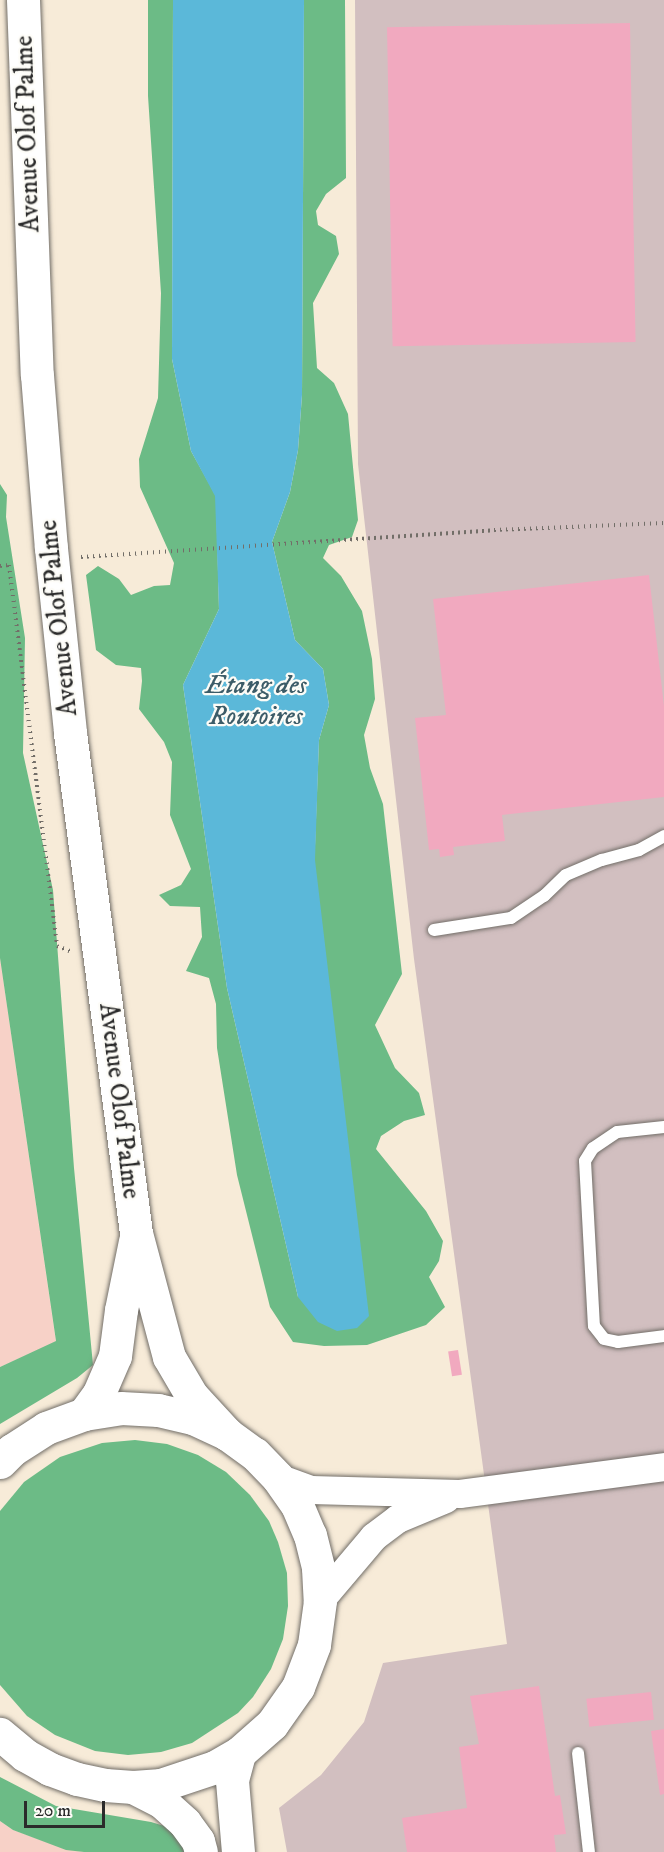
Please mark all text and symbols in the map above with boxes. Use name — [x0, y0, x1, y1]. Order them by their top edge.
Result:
street label: Avenue Olof Palme — [9, 35, 47, 233]
street label: Avenue Olof Palme — [33, 518, 85, 718]
water label: Étang des Routoires — [205, 669, 307, 732]
street label: Avenue Olof Palme — [92, 1001, 146, 1201]
scale bar — [27, 1789, 108, 1827]
text: 20 m — [35, 1800, 71, 1822]

